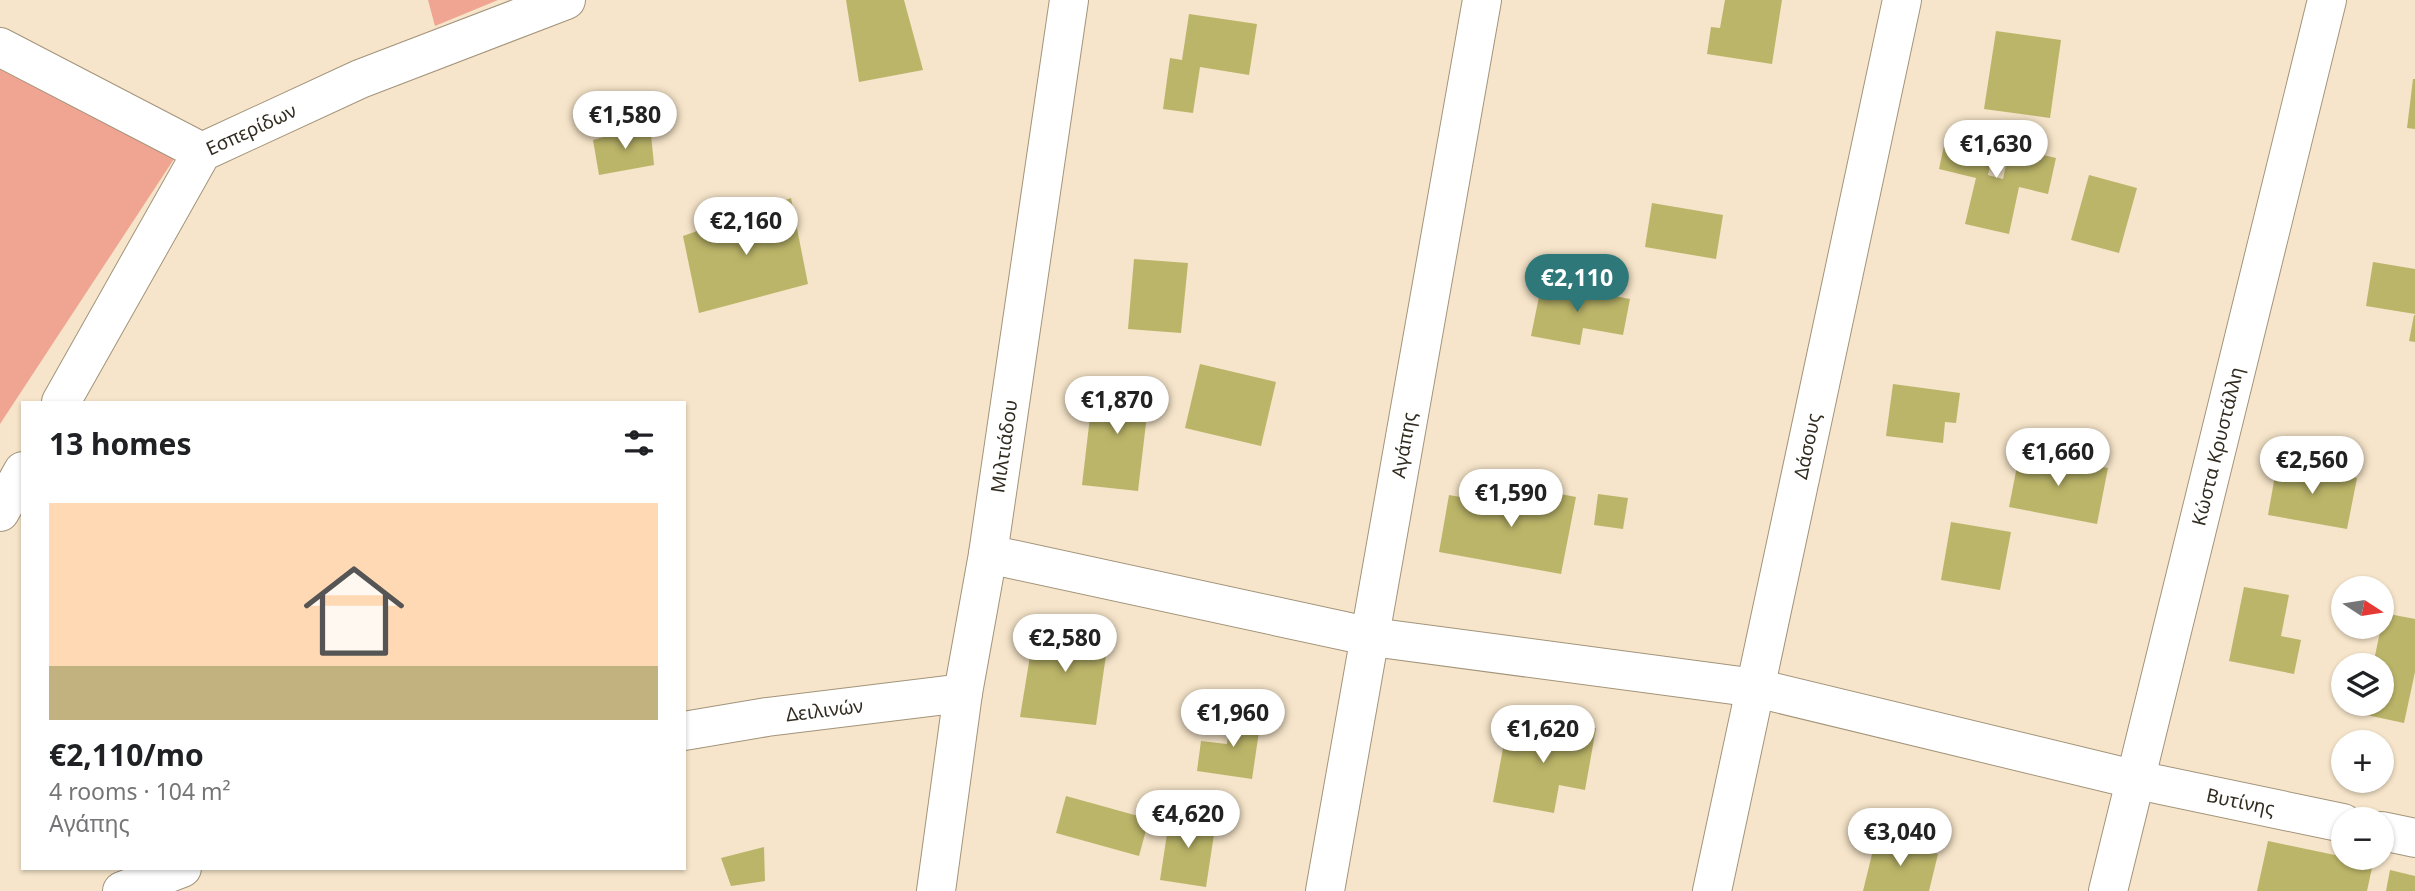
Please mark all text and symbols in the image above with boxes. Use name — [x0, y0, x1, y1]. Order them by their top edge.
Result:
pin: €1,580 — [568, 92, 682, 151]
street label: Εσπερίδων — [202, 97, 301, 161]
text: €1,580 — [589, 98, 661, 130]
pin: €1,630 — [1939, 120, 2053, 180]
text: €1,630 — [1960, 127, 2032, 159]
pin: €2,160 — [689, 198, 803, 257]
text: €2,160 — [710, 204, 782, 236]
pin: €2,110 — [1520, 254, 1634, 314]
text: €2,110 — [1541, 261, 1613, 293]
street label: Κώστα Κρυστάλλη — [2185, 364, 2249, 528]
pin: €1,870 — [1060, 376, 1174, 436]
text: €1,870 — [1081, 383, 1153, 415]
street label: Μιλτιάδου — [984, 398, 1023, 495]
street label: Αγάπης — [1385, 410, 1422, 480]
street label: Δάσους — [1787, 410, 1827, 482]
text: 13 homes — [49, 423, 192, 464]
icon: filters — [620, 424, 658, 462]
pin: €1,660 — [2001, 428, 2115, 488]
text: €1,660 — [2022, 435, 2094, 467]
pin: €2,560 — [2255, 436, 2369, 496]
text: €2,560 — [2276, 443, 2348, 475]
pin: €1,590 — [1454, 470, 1568, 529]
text: €1,590 — [1475, 476, 1547, 508]
icon: home — [291, 548, 417, 674]
north arrow — [2331, 576, 2394, 639]
map controls — [2331, 576, 2394, 870]
pin: €2,580 — [1008, 614, 1122, 674]
text: €2,580 — [1029, 621, 1101, 653]
button: layers — [2331, 653, 2394, 716]
pin: €1,960 — [1176, 690, 1290, 749]
street label: Δειλινών — [784, 692, 865, 728]
text: €1,960 — [1197, 696, 1269, 728]
pin: €1,620 — [1486, 706, 1600, 765]
text: €1,620 — [1507, 712, 1579, 744]
button: + — [2331, 730, 2394, 793]
text: €2,110/mo — [49, 734, 204, 775]
text: 4 rooms · 104 m² — [49, 775, 231, 807]
street label: Βυτίνης — [2204, 782, 2277, 821]
pin: €4,620 — [1131, 790, 1245, 850]
text: €4,620 — [1152, 797, 1224, 829]
text: Αγάπης — [49, 807, 130, 839]
button: − — [2331, 807, 2394, 870]
pin: €3,040 — [1843, 808, 1957, 868]
text: €3,040 — [1864, 815, 1936, 847]

